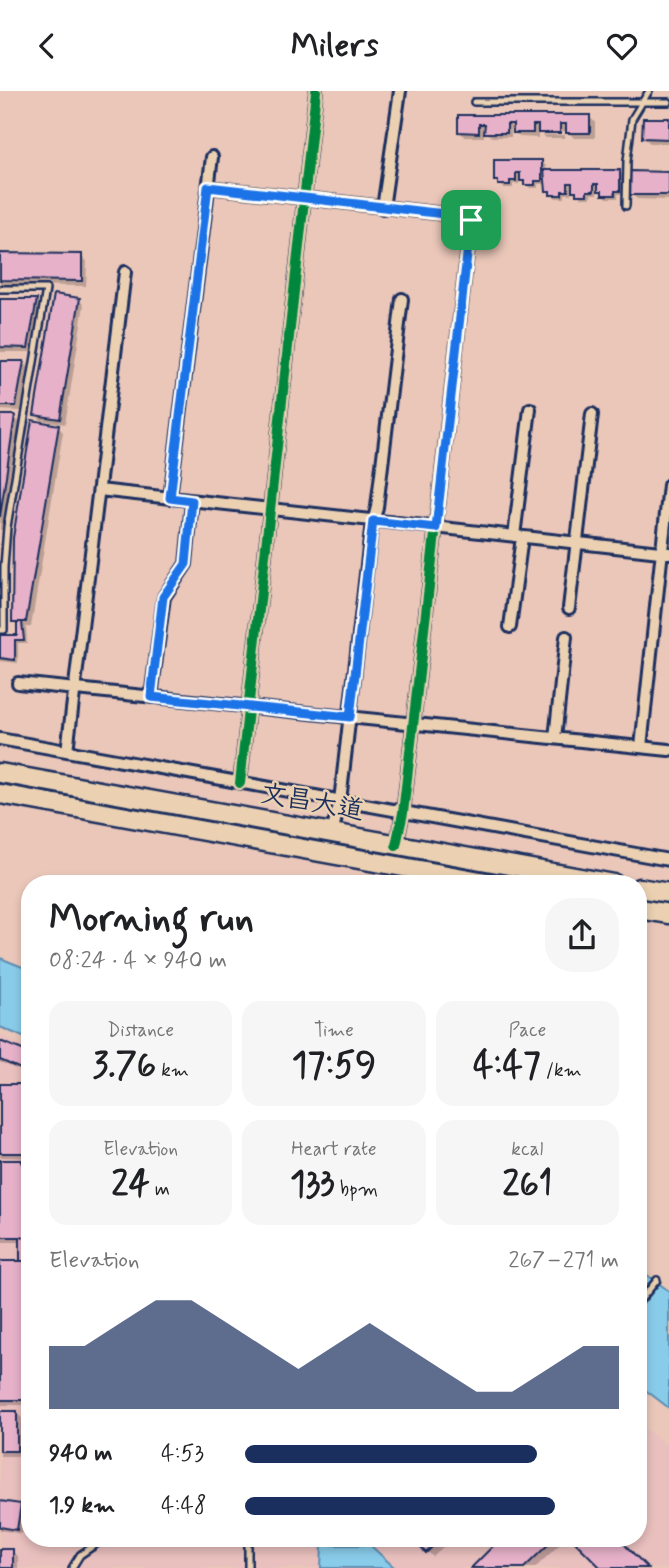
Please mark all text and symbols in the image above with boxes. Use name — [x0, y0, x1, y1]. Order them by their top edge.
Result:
text: Milers — [291, 25, 378, 67]
icon: back — [28, 27, 66, 65]
icon: heart — [603, 27, 641, 65]
pin — [441, 190, 501, 250]
icon: arrive — [452, 201, 490, 239]
street label: 文昌大道 — [258, 777, 366, 829]
text: Morning run — [49, 895, 254, 944]
button: share — [545, 898, 619, 972]
text: 08:24 · 4 × 940 m — [49, 946, 227, 976]
text: Distance — [107, 1018, 174, 1043]
text: Time — [314, 1018, 354, 1043]
text: Pace — [508, 1018, 546, 1043]
text: 3.76 — [92, 1043, 156, 1089]
text: 17:59 — [292, 1043, 376, 1089]
text: 4:47 — [473, 1043, 541, 1089]
text: km — [156, 1058, 189, 1083]
text: /km — [541, 1058, 582, 1083]
text: Elevation — [103, 1137, 178, 1162]
text: Heart rate — [291, 1137, 377, 1162]
text: kcal — [511, 1137, 543, 1162]
text: 24 — [111, 1162, 150, 1208]
text: 133 — [290, 1162, 335, 1208]
text: 261 — [502, 1162, 552, 1208]
text: m — [150, 1177, 170, 1202]
text: bpm — [335, 1177, 378, 1202]
text: Elevation — [49, 1246, 140, 1276]
text: 267–271 m — [508, 1246, 619, 1276]
text: 940 m — [49, 1439, 113, 1469]
text: 4:53 — [161, 1439, 204, 1469]
text: 1.9 km — [49, 1491, 115, 1521]
text: 4:48 — [161, 1491, 207, 1521]

